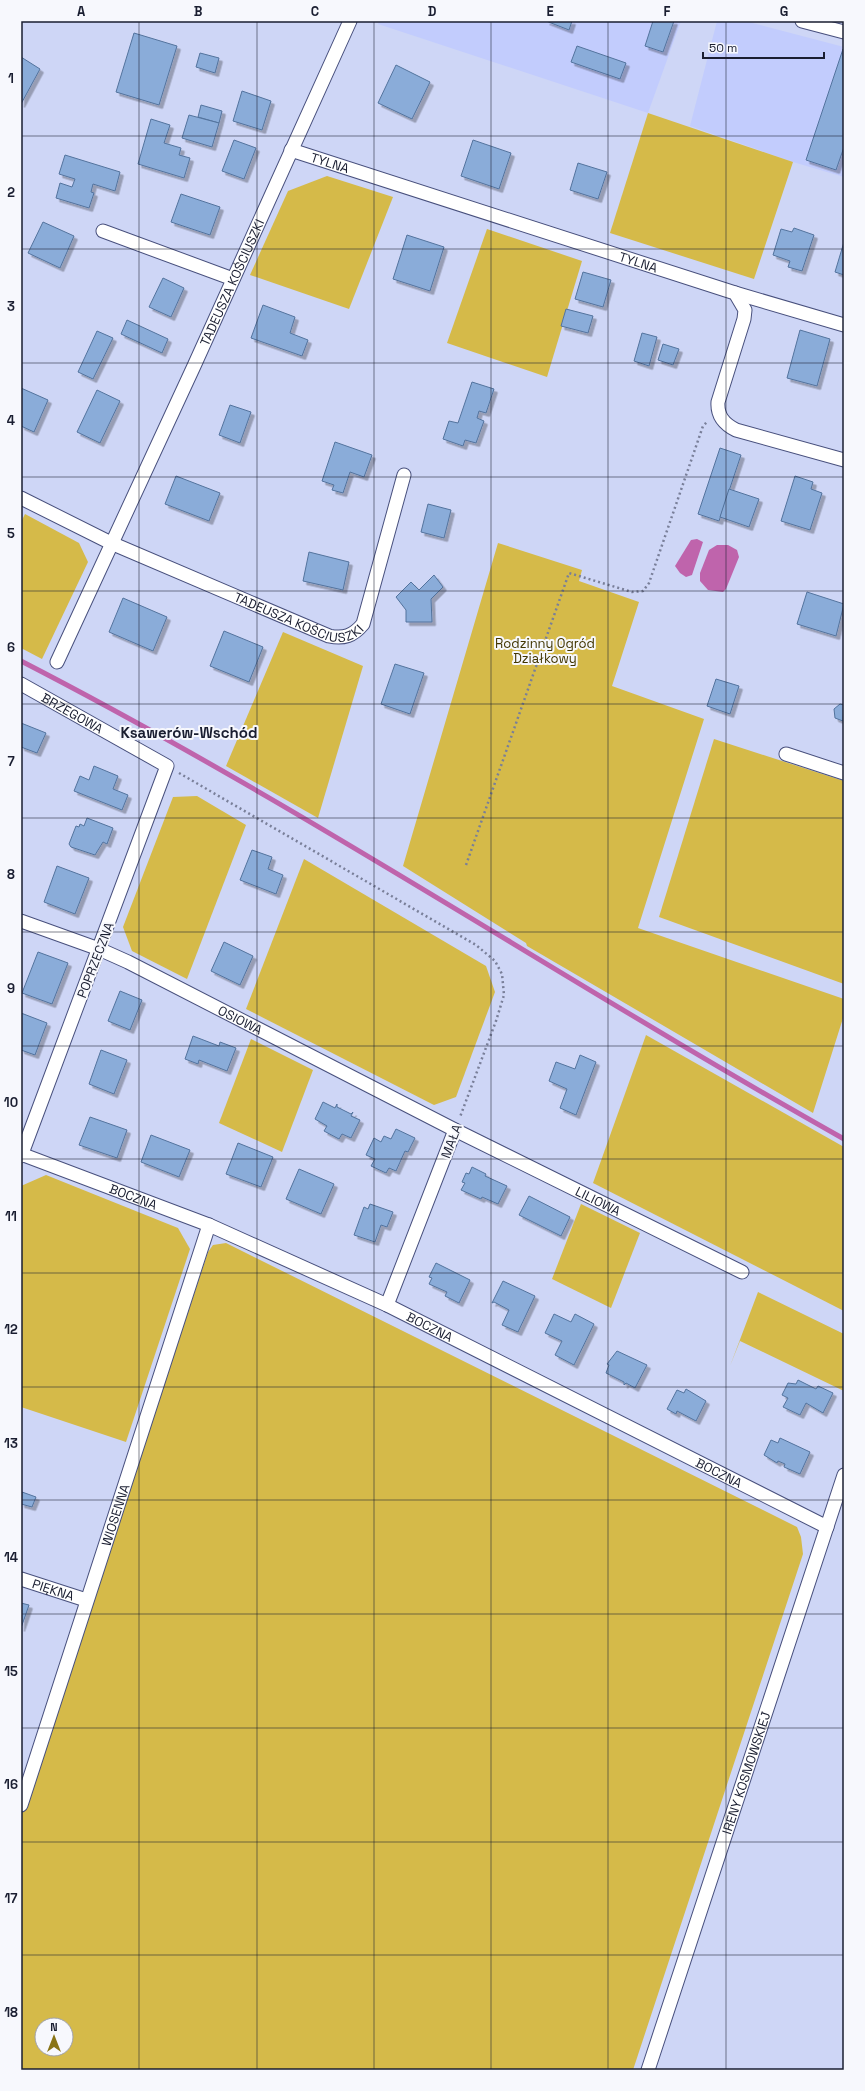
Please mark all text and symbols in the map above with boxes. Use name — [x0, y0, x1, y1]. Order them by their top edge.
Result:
text: A — [77, 3, 86, 20]
text: B — [194, 3, 203, 20]
text: C — [311, 3, 319, 20]
text: D — [428, 3, 437, 20]
text: E — [546, 3, 554, 20]
text: F — [664, 3, 671, 20]
text: G — [780, 3, 788, 20]
scale bar — [703, 34, 824, 60]
text: 50 m — [709, 40, 737, 56]
text: 1 — [8, 70, 14, 87]
street label: TYLNA — [308, 149, 351, 177]
text: 2 — [7, 184, 15, 201]
street label: TADEUSZA KOŚCIUSZKI — [196, 216, 268, 349]
street label: TYLNA — [617, 248, 660, 277]
text: 3 — [7, 298, 15, 315]
text: 4 — [7, 412, 15, 429]
text: 5 — [7, 525, 15, 542]
street label: TADEUSZA KOŚCIUSZKI — [231, 588, 367, 646]
park label: Rodzinny Ogród Działkowy — [495, 635, 595, 667]
text: 6 — [7, 639, 15, 656]
street label: BRZEGOWA — [38, 689, 106, 737]
district label: Ksawerów-Wschód — [120, 723, 258, 742]
text: 7 — [7, 753, 15, 770]
text: 8 — [7, 866, 15, 883]
street label: POPRZECZNA — [73, 920, 118, 1001]
text: 9 — [7, 980, 15, 997]
street label: OSIOWA — [215, 1002, 265, 1039]
text: 10 — [4, 1094, 18, 1111]
street label: MAŁA — [437, 1122, 466, 1161]
street label: BOCZNA — [107, 1180, 159, 1214]
street label: LILIOWA — [572, 1183, 623, 1220]
text: 11 — [5, 1208, 17, 1225]
street label: BOCZNA — [403, 1308, 456, 1346]
text: 12 — [4, 1321, 18, 1338]
text: 13 — [4, 1435, 18, 1452]
street label: BOCZNA — [693, 1454, 745, 1492]
street label: WIOSENNA — [98, 1482, 133, 1548]
text: 14 — [4, 1549, 18, 1566]
street label: PIĘKNA — [30, 1575, 76, 1605]
text: 15 — [4, 1663, 18, 1680]
street label: IRENY KOSMOWSKIEJ — [718, 1709, 775, 1836]
text: 16 — [4, 1776, 18, 1793]
text: 17 — [4, 1890, 18, 1907]
text: 18 — [4, 2004, 18, 2021]
north arrow — [34, 2017, 74, 2057]
text: N — [50, 2020, 58, 2034]

